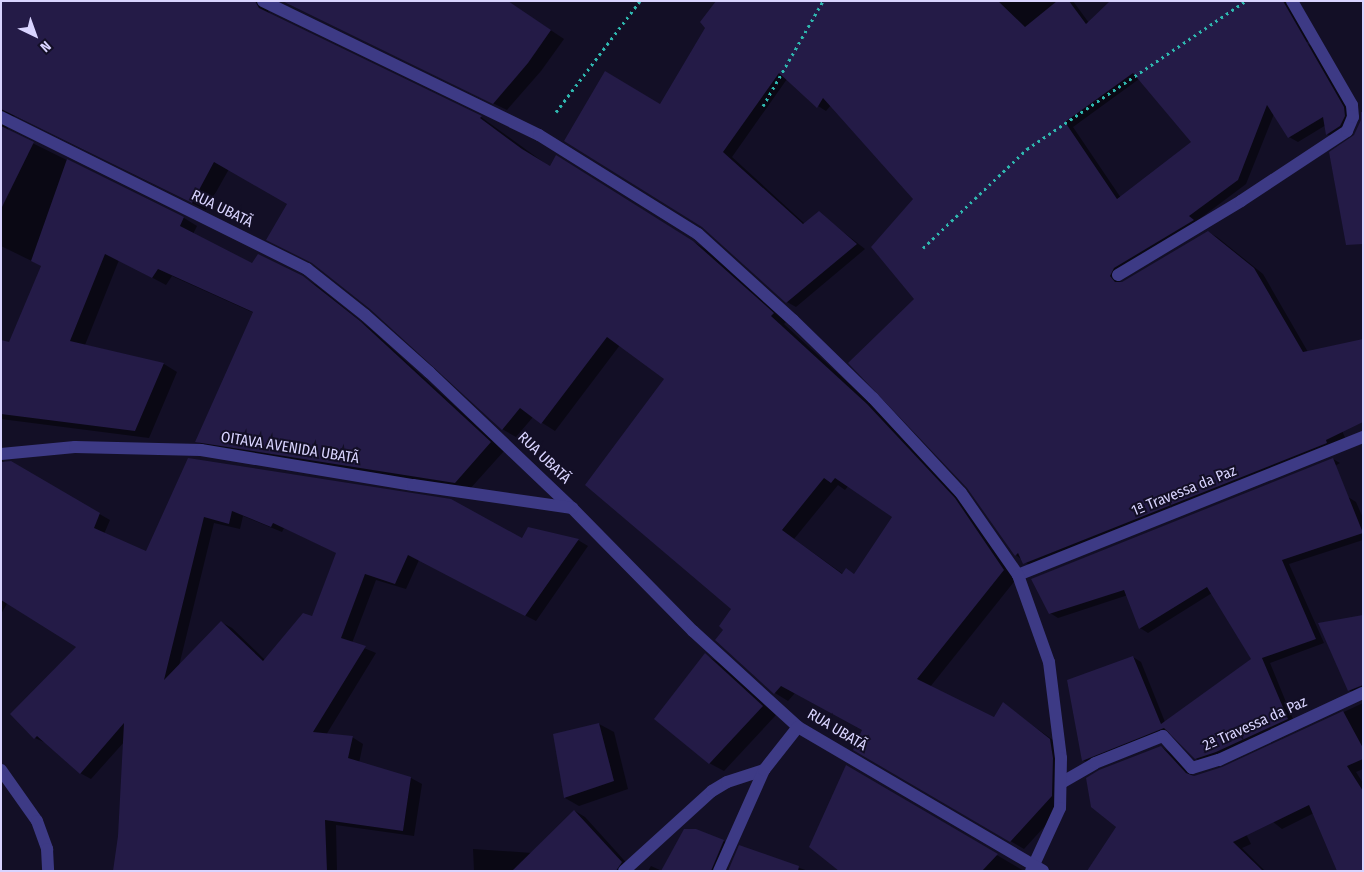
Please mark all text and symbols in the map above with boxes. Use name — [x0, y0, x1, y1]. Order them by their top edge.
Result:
north arrow — [10, 10, 60, 60]
text: N — [37, 37, 54, 56]
street label: RUA UBATÃ — [188, 186, 256, 232]
street label: OITAVA AVENIDA UBATÃ — [220, 428, 360, 468]
street label: RUA UBATÃ — [514, 428, 574, 488]
street label: 1ª Travessa da Paz — [1129, 462, 1239, 520]
street label: 2ª Travessa da Paz — [1200, 693, 1310, 755]
street label: RUA UBATÃ — [804, 705, 870, 755]

